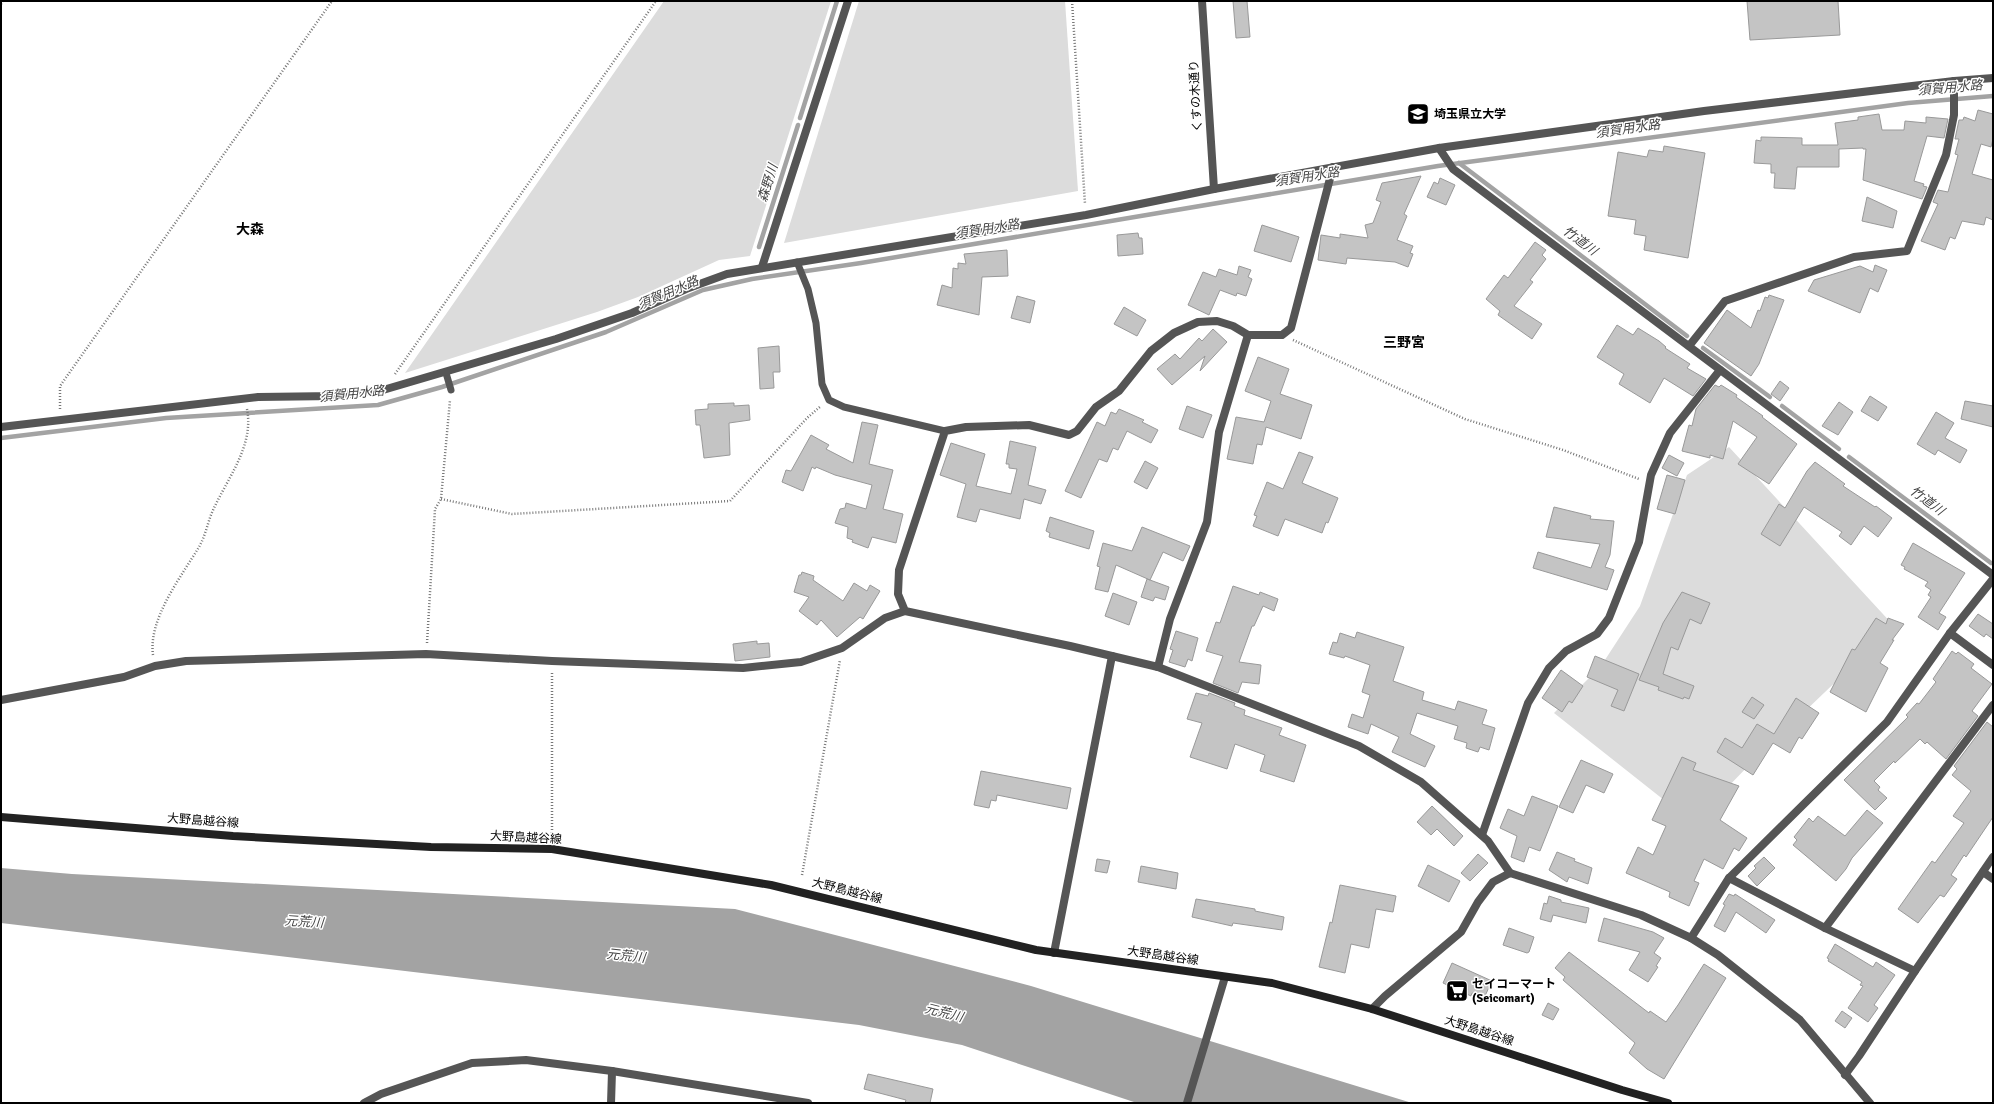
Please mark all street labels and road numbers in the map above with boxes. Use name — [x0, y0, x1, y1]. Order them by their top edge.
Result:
street label: くすの木通り — [1187, 60, 1205, 132]
street label: 大野島越谷線 — [167, 811, 239, 831]
street label: 大野島越谷線 — [490, 829, 562, 847]
street label: 大野島越谷線 — [810, 875, 884, 907]
street label: 大野島越谷線 — [1126, 944, 1200, 968]
street label: 大野島越谷線 — [1442, 1013, 1516, 1049]

